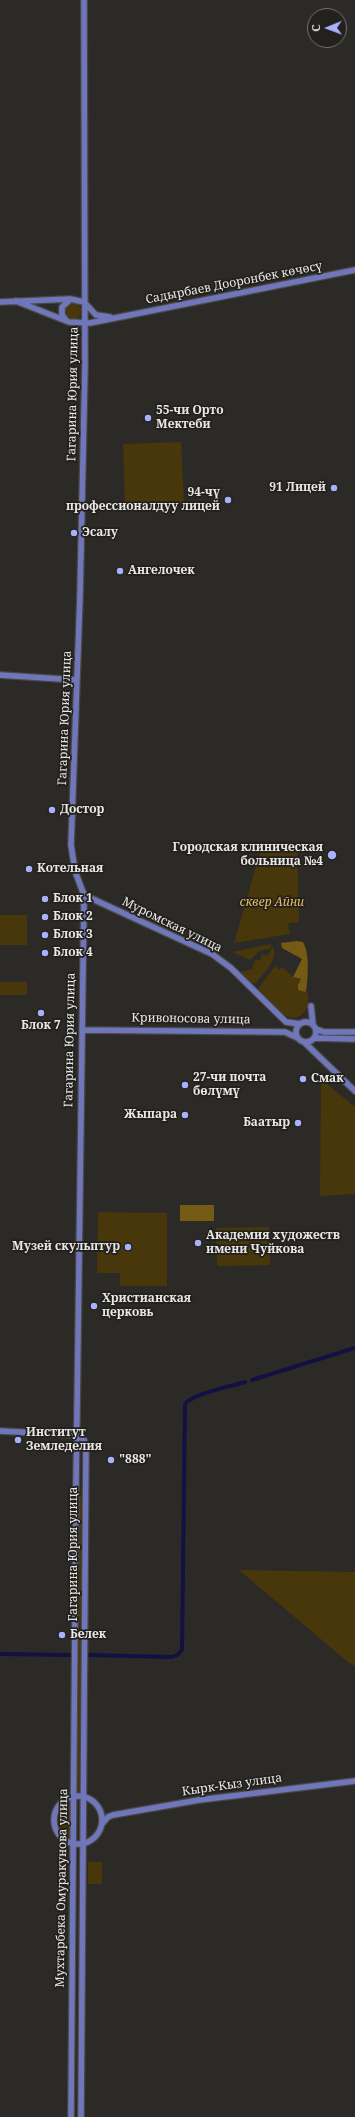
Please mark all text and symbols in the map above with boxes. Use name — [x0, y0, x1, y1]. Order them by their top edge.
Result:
north arrow — [307, 8, 347, 48]
text: С — [308, 24, 323, 32]
street label: Садырбаев Дооронбек көчөсү — [145, 259, 323, 307]
street label: Гагарина Юрия улица — [65, 326, 81, 462]
place label: 55-чи Орто Мектеби — [156, 404, 223, 432]
marker: 55-чи Орто Мектеби — [143, 413, 153, 423]
place label: 91 Лицей — [269, 481, 326, 495]
marker: 91 Лицей — [329, 483, 339, 493]
place label: 94-чү профессионалдуу лицей — [66, 486, 220, 514]
marker: 94-чү профессионалдуу лицей — [223, 495, 233, 505]
place label: Эсалу — [82, 526, 118, 540]
marker: Эсалу — [69, 528, 79, 538]
place label: Ангелочек — [128, 564, 195, 578]
marker: Ангелочек — [115, 566, 125, 576]
street label: Гагарина Юрия улица — [55, 650, 75, 786]
place label: Достор — [60, 803, 104, 817]
marker: Достор — [47, 805, 57, 815]
place label: Городская клиническая больница №4 — [173, 841, 323, 869]
marker: Городская клиническая больница №4 — [326, 849, 338, 861]
place label: Котельная — [37, 862, 103, 876]
marker: Котельная — [24, 864, 34, 874]
place label: Блок 1 — [53, 892, 93, 906]
marker: Блок 1 — [40, 894, 50, 904]
street label: Муромская улица — [120, 894, 224, 956]
park label: сквер Айни — [240, 896, 304, 910]
place label: Блок 2 — [53, 910, 93, 924]
marker: Блок 2 — [40, 912, 50, 922]
place label: Блок 3 — [53, 928, 93, 942]
marker: Блок 3 — [40, 930, 50, 940]
place label: Блок 4 — [53, 946, 93, 960]
marker: Блок 4 — [40, 948, 50, 958]
street label: Гагарина Юрия улица — [62, 972, 78, 1108]
marker: Блок 7 — [36, 1008, 46, 1018]
street label: Кривоносова улица — [131, 1011, 251, 1027]
place label: Блок 7 — [21, 1019, 61, 1033]
place label: 27-чи почта бөлүмү — [193, 1071, 266, 1099]
place label: Смак — [311, 1072, 344, 1086]
marker: Смак — [298, 1074, 308, 1084]
marker: 27-чи почта бөлүмү — [180, 1080, 190, 1090]
place label: Жыпара — [124, 1108, 177, 1122]
marker: Жыпара — [180, 1110, 190, 1120]
place label: Баатыр — [243, 1116, 290, 1130]
marker: Баатыр — [293, 1118, 303, 1128]
place label: Академия художеств имени Чуйкова — [206, 1229, 340, 1257]
marker: Академия художеств имени Чуйкова — [193, 1238, 203, 1248]
place label: Музей скульптур — [12, 1240, 120, 1254]
marker: Музей скульптур — [123, 1242, 133, 1252]
place label: Христианская церковь — [102, 1292, 191, 1320]
marker: Христианская церковь — [89, 1301, 99, 1311]
place label: Институт Земледелия — [26, 1426, 102, 1454]
marker: Институт Земледелия — [13, 1435, 23, 1445]
place label: "888" — [119, 1453, 152, 1467]
marker: "888" — [106, 1455, 116, 1465]
street label: Гагарина Юрия улица — [67, 1487, 81, 1621]
place label: Белек — [70, 1628, 106, 1642]
marker: Белек — [57, 1630, 67, 1640]
street label: Кырк-Кыз улица — [181, 1771, 283, 1799]
street label: Мухтарбека Омуракунова улица — [53, 1788, 71, 1988]

